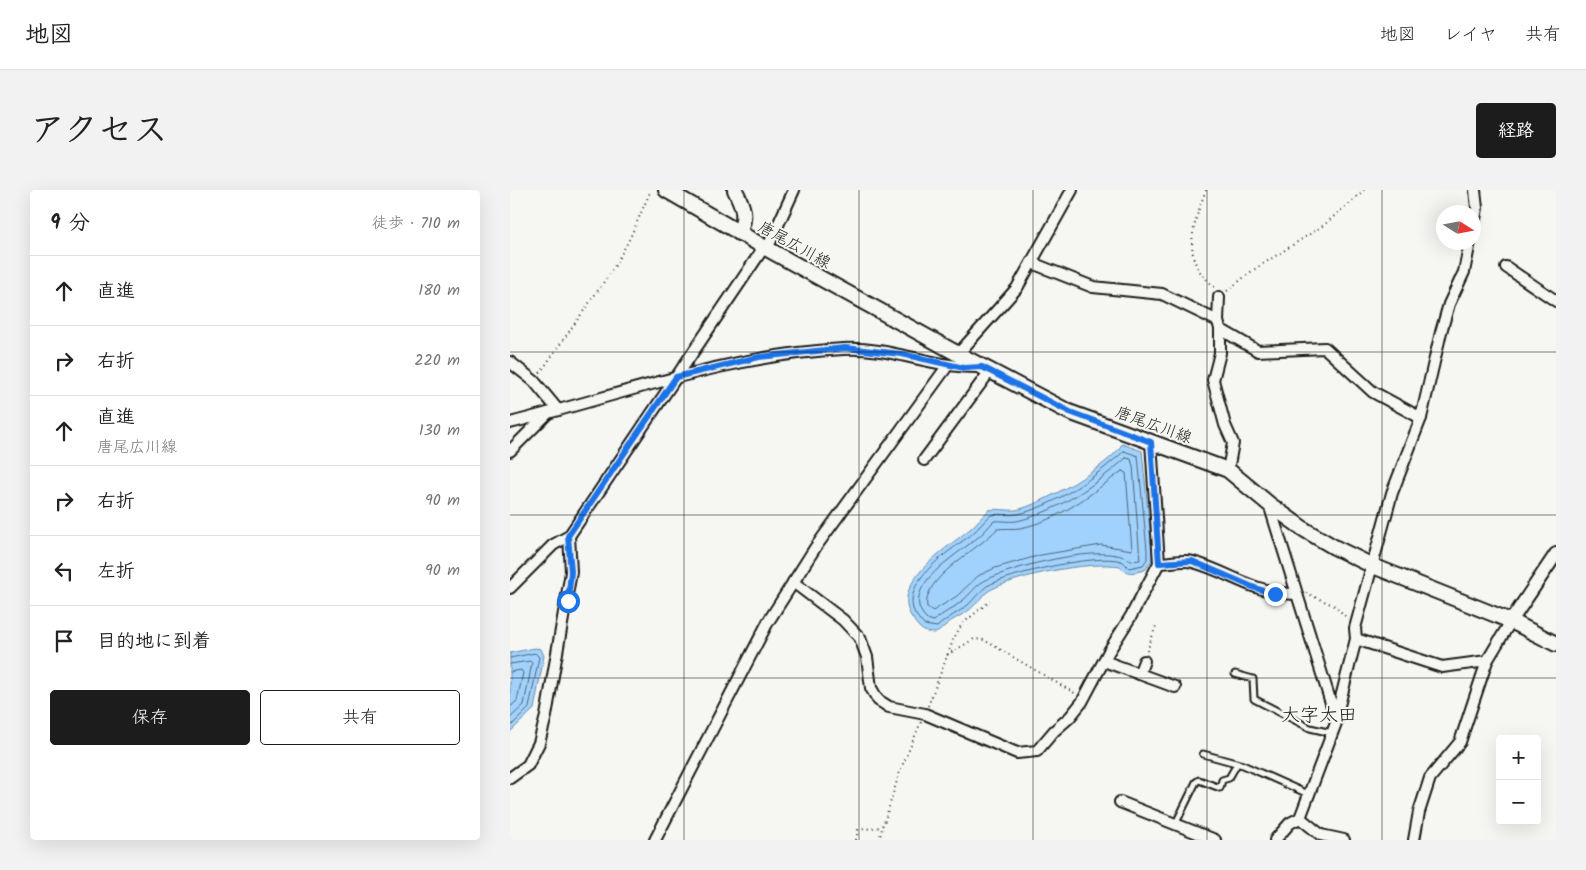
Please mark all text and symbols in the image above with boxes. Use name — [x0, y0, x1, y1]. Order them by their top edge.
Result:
text: 地図 — [25, 16, 73, 55]
text: 地図 — [1380, 21, 1416, 50]
text: レイヤ — [1444, 21, 1497, 50]
text: 共有 — [1525, 21, 1561, 50]
button: 経路 — [1476, 103, 1556, 158]
text: アクセス — [30, 104, 168, 160]
north arrow — [1436, 205, 1481, 250]
text: 9 分 — [50, 207, 90, 240]
text: 徒歩 · 710 m — [372, 211, 460, 236]
street label: 唐尾広川線 — [753, 215, 835, 276]
icon: ahead — [50, 277, 78, 305]
text: 直進 — [97, 277, 135, 307]
text: 180 m — [418, 278, 460, 303]
icon: right — [50, 347, 78, 375]
text: 右折 — [97, 347, 135, 377]
text: 220 m — [414, 348, 460, 373]
street label: 唐尾広川線 — [1112, 400, 1195, 451]
text: 直進 — [97, 403, 135, 433]
icon: ahead — [50, 417, 78, 445]
text: 130 m — [419, 418, 460, 443]
text: 唐尾広川線 — [97, 435, 177, 460]
icon: right — [50, 487, 78, 515]
text: 右折 — [97, 487, 135, 517]
text: 90 m — [425, 488, 460, 513]
icon: left — [50, 557, 78, 585]
text: 左折 — [97, 557, 135, 587]
text: 90 m — [425, 558, 460, 583]
route end — [1264, 583, 1287, 606]
route start — [557, 590, 580, 613]
icon: arrive — [50, 627, 78, 655]
text: 目的地に到着 — [97, 627, 211, 657]
button: 保存 — [50, 690, 250, 745]
button: 共有 — [260, 690, 460, 745]
district label: 大字太田 — [1281, 701, 1357, 731]
map controls — [1496, 735, 1541, 825]
button: + — [1496, 735, 1541, 780]
button: − — [1496, 780, 1541, 825]

